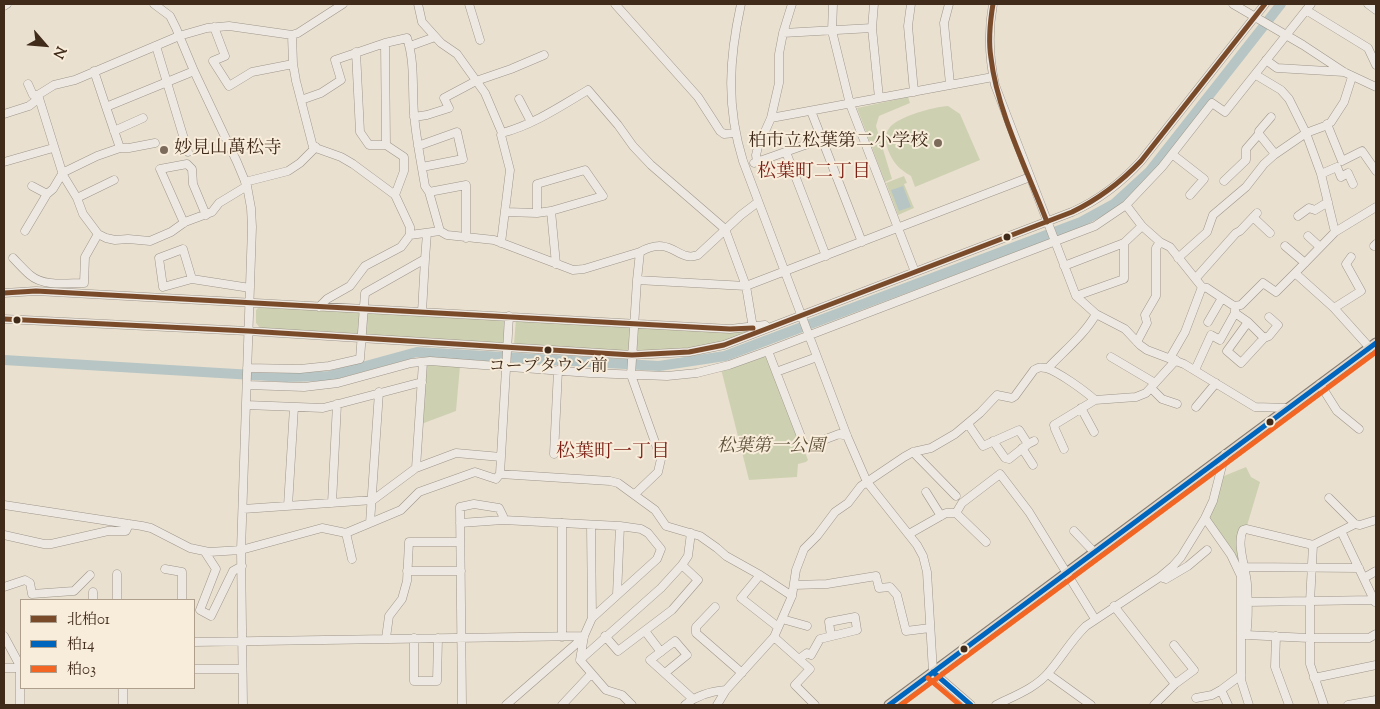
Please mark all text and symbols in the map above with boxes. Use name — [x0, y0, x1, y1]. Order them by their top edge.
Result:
north arrow — [20, 20, 70, 70]
text: N — [47, 42, 70, 61]
place label: 柏市立松葉第二小学校 — [748, 132, 928, 154]
marker: 柏市立松葉第二小学校 — [932, 137, 944, 149]
place label: 妙見山萬松寺 — [174, 139, 282, 161]
marker: 妙見山萬松寺 — [158, 144, 170, 156]
district label: 松葉町二丁目 — [757, 163, 871, 185]
unlabelled marker — [1002, 232, 1012, 242]
unlabelled marker — [12, 315, 22, 325]
marker: コープタウン前 — [543, 345, 553, 355]
place label: コープタウン前 — [489, 358, 607, 378]
unlabelled marker — [1265, 417, 1275, 427]
park label: 松葉第一公園 — [717, 437, 825, 459]
district label: 松葉町一丁目 — [556, 443, 670, 465]
legend — [20, 599, 195, 689]
text: 北柏01 — [67, 610, 110, 631]
text: 柏14 — [67, 635, 95, 656]
unlabelled marker — [959, 644, 969, 654]
text: 柏03 — [67, 660, 96, 681]

